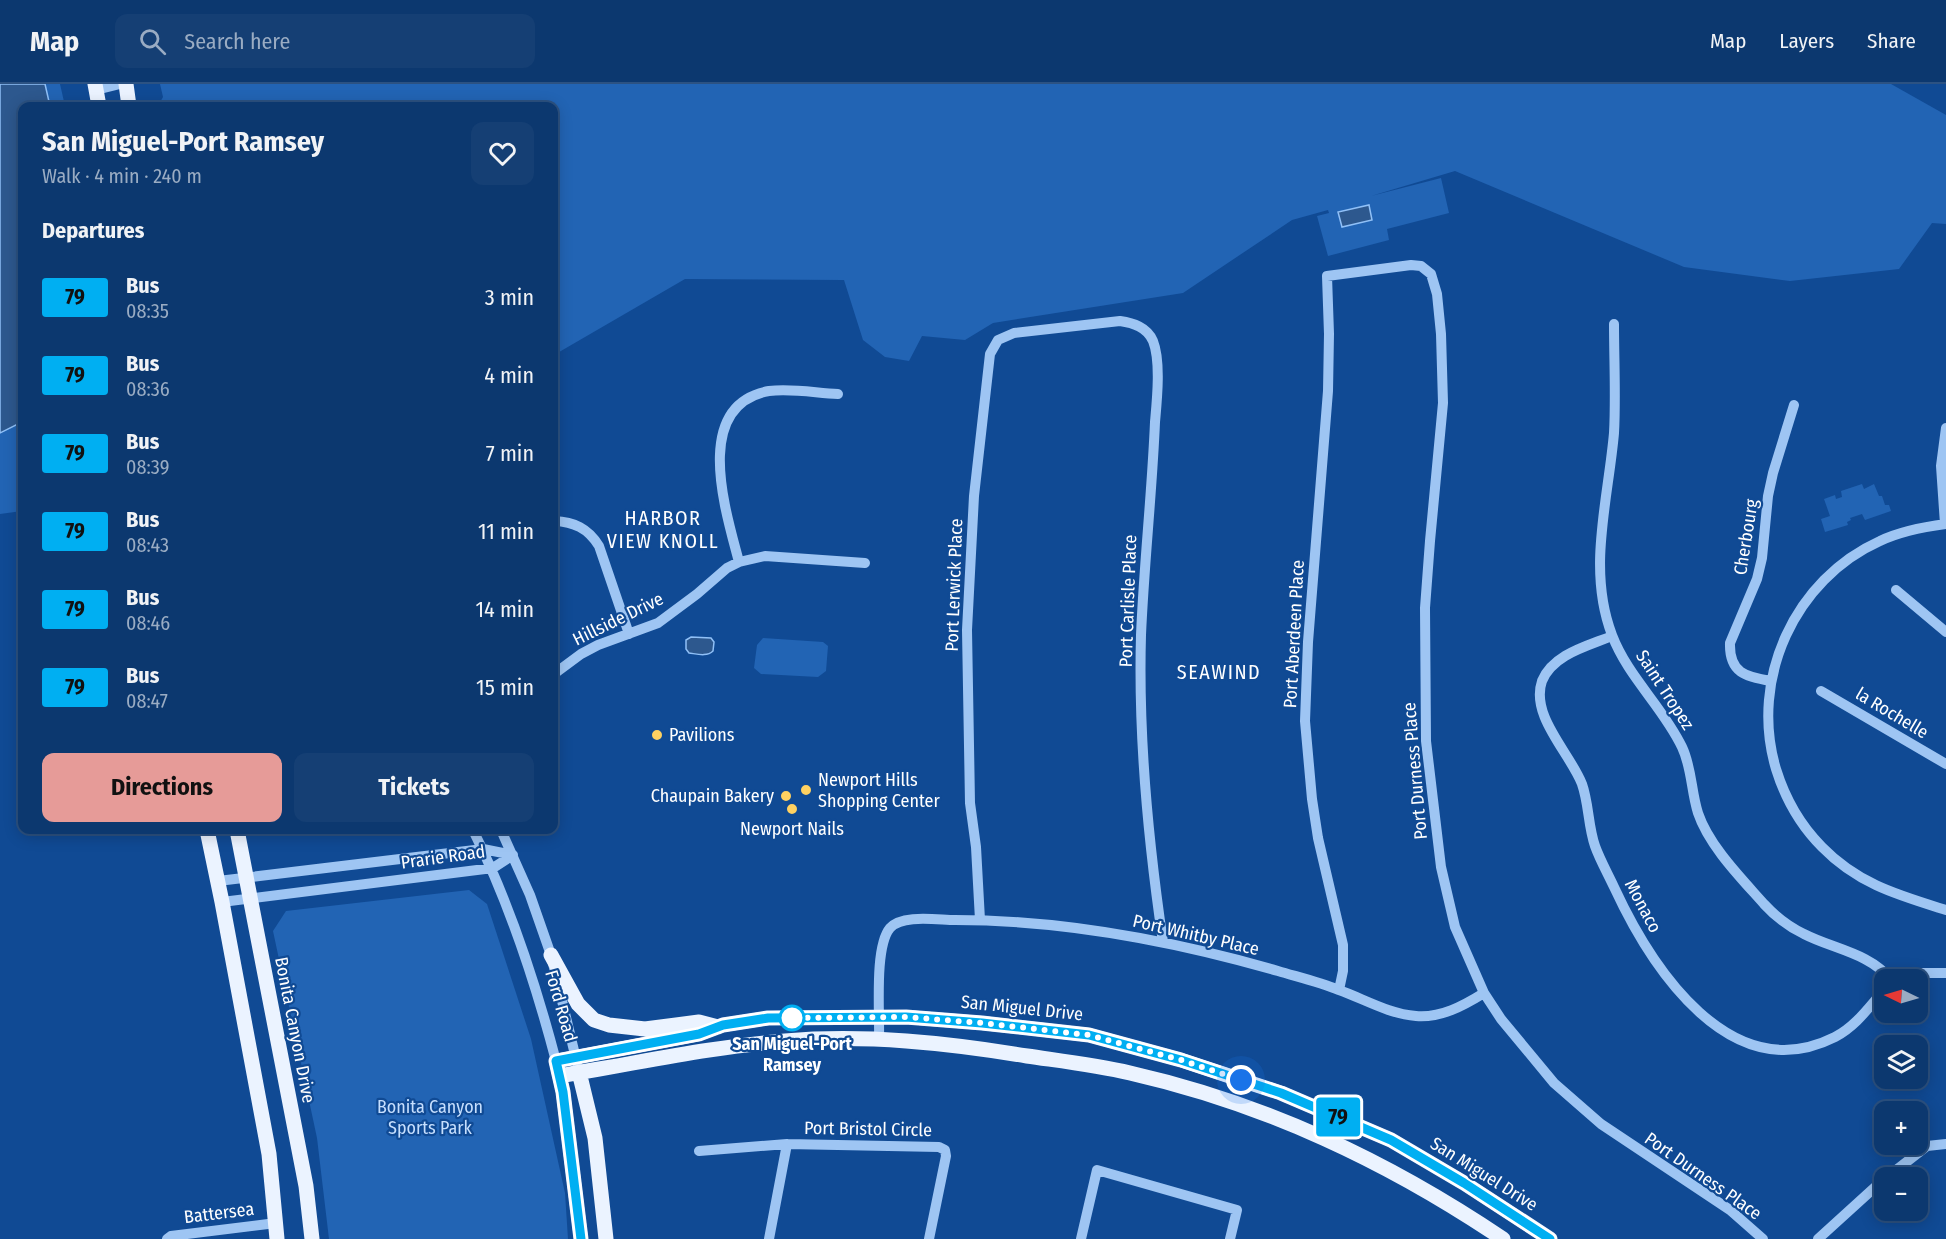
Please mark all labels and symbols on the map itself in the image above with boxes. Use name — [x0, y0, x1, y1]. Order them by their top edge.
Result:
street label: Cherbourg — [1729, 497, 1763, 577]
district label: HARBOR VIEW KNOLL — [607, 506, 719, 553]
street label: Port Lerwick Place — [941, 518, 967, 652]
street label: Port Carlisle Place — [1115, 534, 1141, 668]
street label: Port Aberdeen Place — [1279, 559, 1309, 709]
street label: Hillside Drive — [569, 588, 667, 650]
street label: Saint Tropez — [1631, 646, 1699, 734]
district label: SEAWIND — [1177, 660, 1261, 684]
street label: la Rochelle — [1852, 683, 1933, 743]
street label: Port Durness Place — [1398, 701, 1432, 841]
place label: Pavilions — [669, 724, 735, 746]
marker: Pavilions — [650, 728, 664, 742]
place label: Newport Hills Shopping Center — [818, 769, 940, 812]
marker: Newport Hills Shopping Center — [799, 783, 813, 797]
place label: Chaupain Bakery — [651, 785, 774, 807]
marker: Chaupain Bakery — [779, 789, 793, 803]
marker: Newport Nails — [785, 802, 799, 816]
place label: Newport Nails — [740, 818, 844, 840]
street label: Prarie Road — [399, 840, 487, 874]
street label: Monaco — [1620, 875, 1666, 937]
street label: Port Whitby Place — [1131, 910, 1261, 960]
street label: Bonita Canyon Drive — [270, 955, 320, 1105]
street label: Ford Road — [540, 968, 582, 1044]
north arrow — [1874, 969, 1928, 1023]
street label: San Miguel Drive — [960, 991, 1084, 1025]
marker: San Miguel-Port Ramsey — [779, 1005, 805, 1031]
place label: San Miguel-Port Ramsey — [732, 1033, 852, 1076]
your location — [1226, 1065, 1256, 1095]
park label: Bonita Canyon Sports Park — [377, 1096, 483, 1139]
line badge: 79 — [1311, 1098, 1365, 1136]
street label: Port Bristol Circle — [804, 1117, 932, 1141]
street label: Port Durness Place — [1640, 1128, 1766, 1225]
street label: San Miguel Drive — [1426, 1132, 1542, 1216]
street label: Battersea — [183, 1198, 255, 1228]

